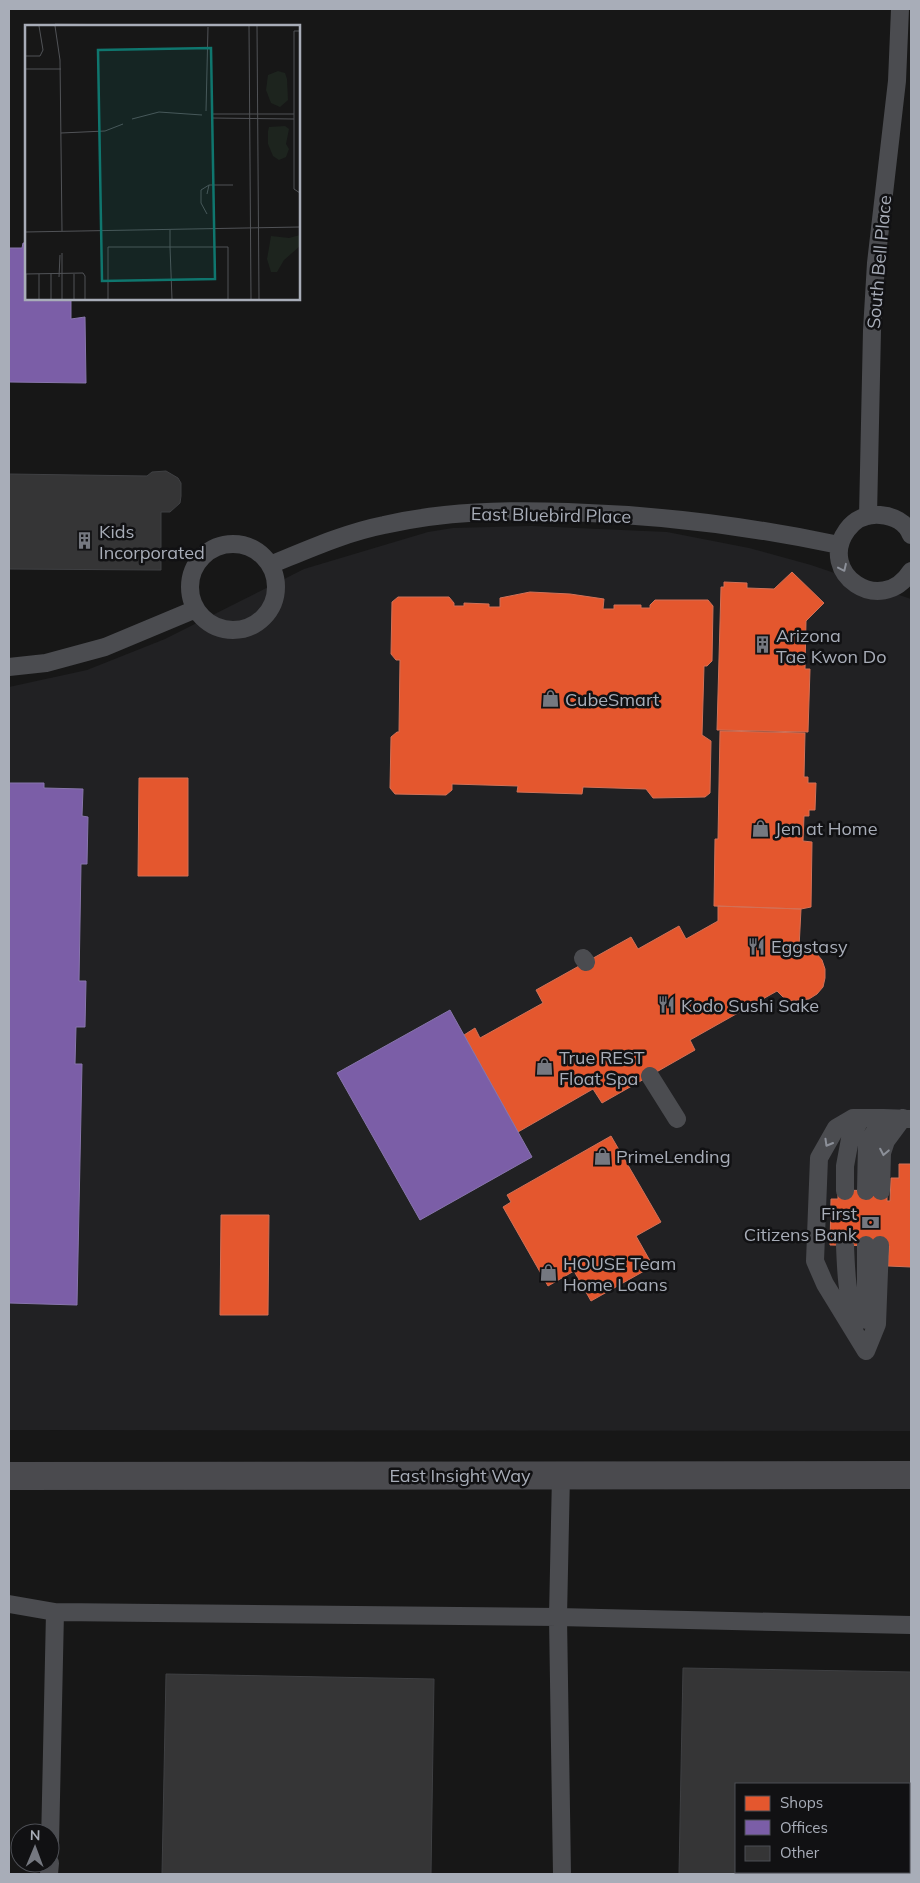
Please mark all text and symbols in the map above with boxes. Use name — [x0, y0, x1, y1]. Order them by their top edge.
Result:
inset map — [25, 25, 300, 300]
street label: South Bell Place — [862, 194, 896, 330]
street label: East Bluebird Place — [471, 502, 631, 528]
place label: Kids Incorporated — [99, 520, 205, 564]
building icon: Kids Incorporated — [75, 531, 95, 551]
one-way arrow — [837, 563, 847, 572]
place label: Arizona Tae Kwon Do — [776, 624, 886, 668]
building icon: Arizona Tae Kwon Do — [752, 635, 772, 655]
place label: CubeSmart — [565, 688, 659, 711]
shop icon: CubeSmart — [541, 689, 561, 709]
place label: Jen at Home — [775, 817, 877, 840]
shop icon: Jen at Home — [751, 818, 771, 838]
place label: Eggstasy — [771, 935, 848, 958]
restaurant icon: Eggstasy — [747, 936, 767, 956]
place label: Kodo Sushi Sake — [681, 994, 819, 1017]
restaurant icon: Kodo Sushi Sake — [657, 995, 677, 1015]
place label: True REST Float Spa — [559, 1046, 645, 1090]
shop icon: True REST Float Spa — [535, 1057, 555, 1077]
one-way arrow — [824, 1137, 834, 1146]
place label: PrimeLending — [616, 1145, 731, 1168]
shop icon: PrimeLending — [592, 1146, 612, 1166]
one-way arrow — [879, 1148, 889, 1157]
place label: First Citizens Bank — [744, 1202, 858, 1246]
bank icon: First Citizens Bank — [861, 1213, 881, 1233]
place label: HOUSE Team Home Loans — [563, 1252, 676, 1296]
shop icon: HOUSE Team Home Loans — [539, 1263, 559, 1283]
street label: East Insight Way — [389, 1464, 531, 1487]
legend — [735, 1783, 910, 1873]
text: Shops — [780, 1793, 823, 1812]
text: Offices — [780, 1818, 828, 1837]
north arrow — [10, 1823, 60, 1873]
text: N — [30, 1826, 41, 1844]
text: Other — [780, 1843, 820, 1862]

